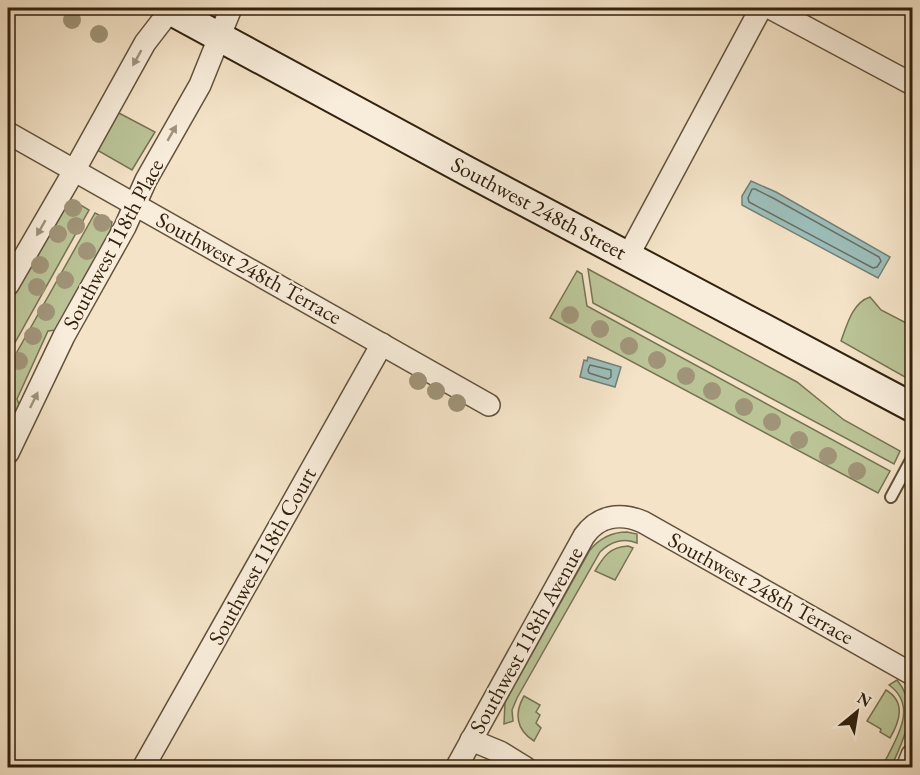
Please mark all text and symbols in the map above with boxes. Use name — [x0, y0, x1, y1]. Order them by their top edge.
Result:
one-way arrow — [132, 49, 142, 66]
one-way arrow — [167, 125, 177, 142]
street label: Southwest 248th Street — [446, 150, 632, 267]
street label: Southwest 118th Place — [56, 153, 170, 334]
street label: Southwest 248th Terrace — [151, 205, 347, 331]
one-way arrow — [37, 219, 47, 236]
one-way arrow — [30, 392, 39, 409]
street label: Southwest 118th Court — [201, 462, 323, 650]
street label: Southwest 248th Terrace — [663, 525, 859, 651]
street label: Southwest 118th Avenue — [463, 541, 590, 739]
north arrow — [827, 682, 887, 742]
text: N — [853, 687, 875, 712]

